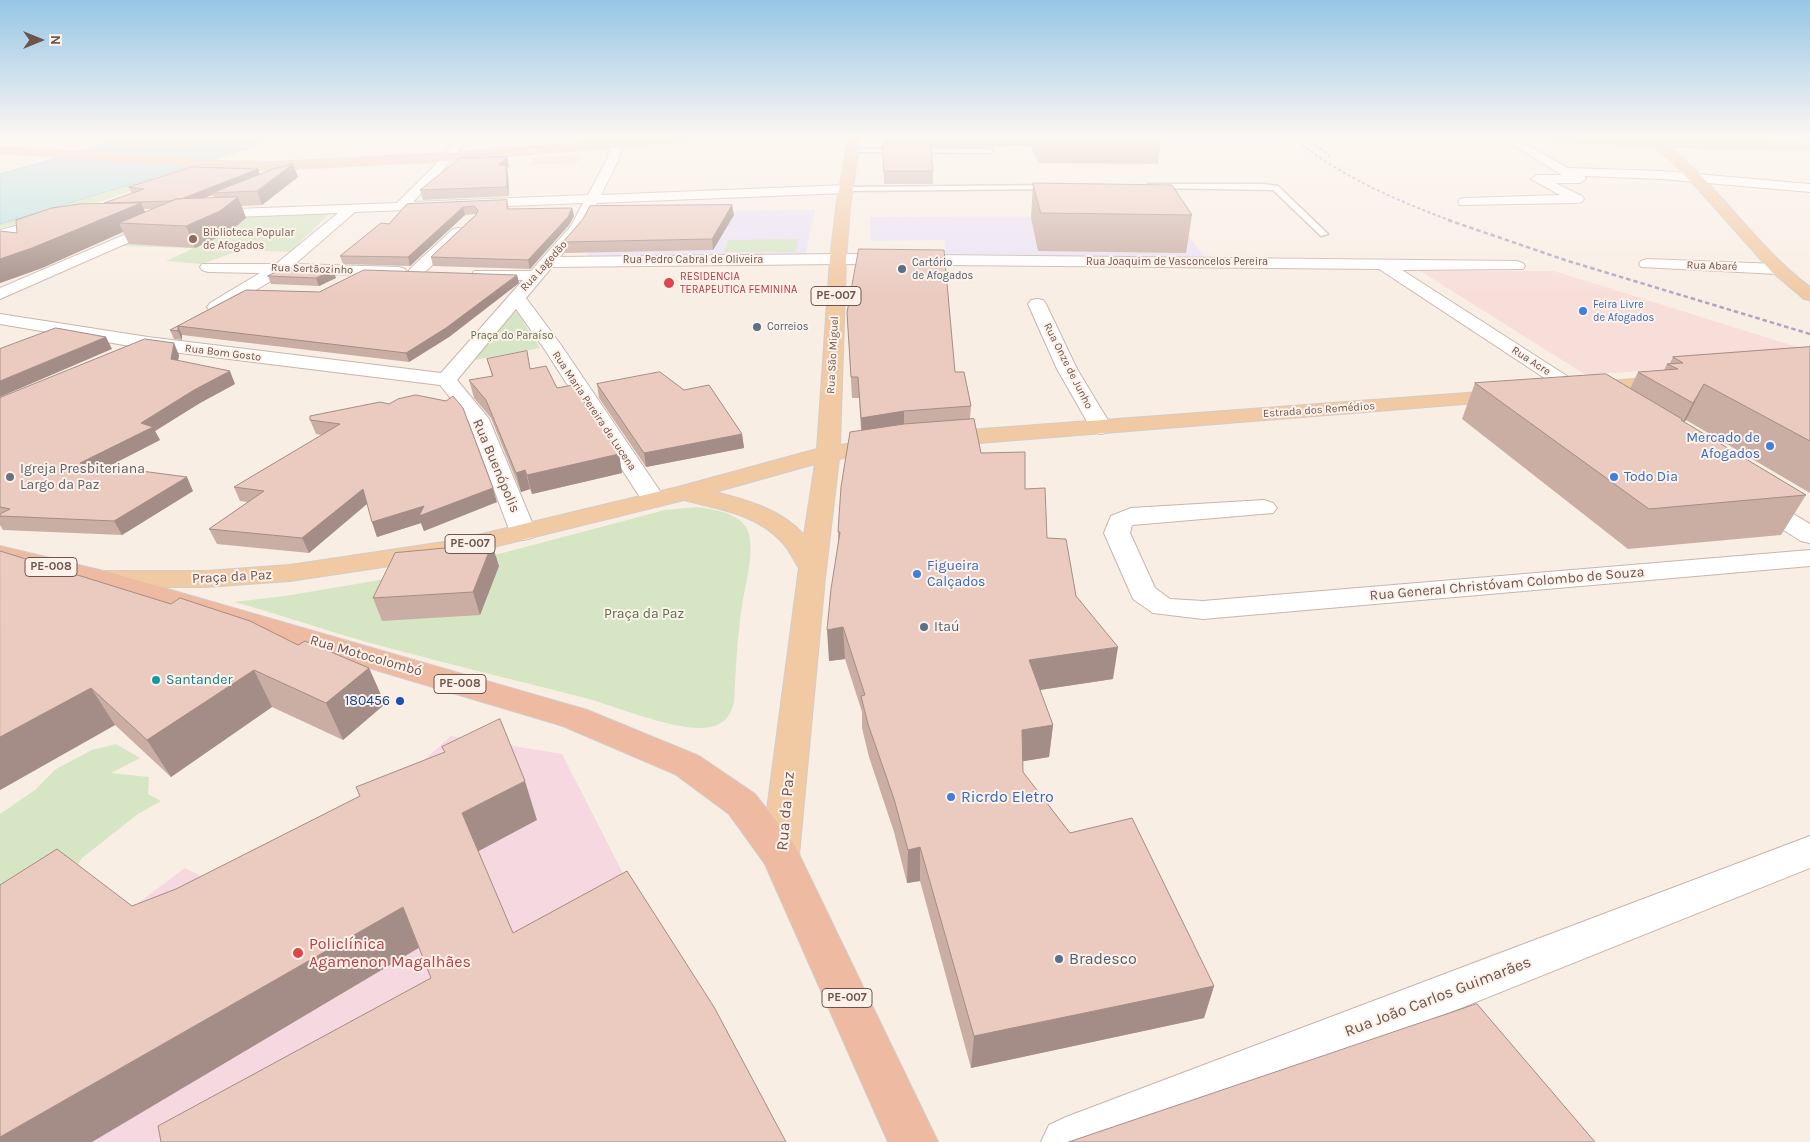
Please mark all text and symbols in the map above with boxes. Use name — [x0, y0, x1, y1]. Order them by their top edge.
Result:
north arrow — [15, 15, 65, 65]
text: N — [47, 35, 64, 45]
place label: Biblioteca Popular de Afogados — [203, 226, 294, 252]
marker: Biblioteca Popular de Afogados — [187, 233, 199, 245]
street label: Rua Lagedão — [518, 238, 570, 294]
street label: Rua Pedro Cabral de Oliveira — [623, 253, 763, 267]
street label: Rua Joaquim de Vasconcelos Pereira — [1086, 255, 1268, 269]
place label: Cartório de Afogados — [912, 256, 973, 282]
street label: Rua Abaré — [1686, 259, 1738, 273]
street label: Rua Sertãozinho — [271, 261, 353, 277]
marker: Cartório de Afogados — [896, 263, 908, 275]
place label: RESIDENCIA TERAPEUTICA FEMININA — [680, 270, 797, 296]
marker: RESIDENCIA TERAPEUTICA FEMININA — [662, 276, 676, 290]
road number: PE-007 — [811, 286, 861, 306]
place label: Feira Livre de Afogados — [1593, 298, 1654, 324]
marker: Feira Livre de Afogados — [1577, 305, 1589, 317]
street label: Rua São Miguel — [824, 316, 842, 394]
place label: Correios — [767, 320, 808, 334]
marker: Correios — [751, 321, 763, 333]
street label: Rua Onze de Junho — [1041, 321, 1095, 411]
park label: Praça do Paraíso — [471, 329, 553, 343]
street label: Rua Bom Gosto — [184, 342, 262, 364]
street label: Rua Acre — [1509, 344, 1553, 378]
street label: Rua Maria Pereira de Lucena — [549, 349, 639, 473]
street label: Estrada dos Remédios — [1263, 400, 1375, 420]
street label: Rua Buenópolis — [469, 417, 523, 515]
place label: Mercado de Afogados — [1686, 430, 1760, 462]
marker: Mercado de Afogados — [1764, 440, 1776, 452]
place label: Igreja Presbiteriana Largo da Paz — [20, 461, 145, 494]
place label: Todo Dia — [1624, 469, 1678, 485]
marker: Igreja Presbiteriana Largo da Paz — [4, 471, 16, 483]
marker: Todo Dia — [1608, 471, 1620, 483]
road number: PE-007 — [445, 534, 495, 554]
road number: PE-008 — [25, 558, 77, 576]
place label: Figueira Calçados — [927, 558, 985, 590]
street label: Rua General Christóvam Colombo de Souza — [1369, 564, 1645, 604]
street label: Praça da Paz — [192, 567, 272, 587]
marker: Figueira Calçados — [911, 568, 923, 580]
park label: Praça da Paz — [604, 606, 684, 622]
place label: Itaú — [934, 619, 959, 635]
marker: Itaú — [918, 621, 930, 633]
street label: Rua Motocolombó — [308, 632, 424, 680]
place label: Santander — [166, 672, 233, 688]
marker: Santander — [150, 674, 162, 686]
road number: PE-008 — [434, 674, 486, 694]
place label: 180456 — [345, 693, 390, 709]
marker: 180456 — [394, 695, 406, 707]
street label: Rua da Paz — [773, 771, 799, 851]
place label: Ricrdo Eletro — [961, 787, 1054, 807]
marker: Ricrdo Eletro — [945, 791, 957, 803]
place label: Policlínica Agamenon Magalhães — [309, 934, 471, 972]
marker: Policlínica Agamenon Magalhães — [291, 946, 305, 960]
place label: Bradesco — [1069, 949, 1137, 969]
marker: Bradesco — [1053, 953, 1065, 965]
street label: Rua João Carlos Guimarães — [1342, 953, 1534, 1041]
road number: PE-007 — [822, 988, 872, 1008]

